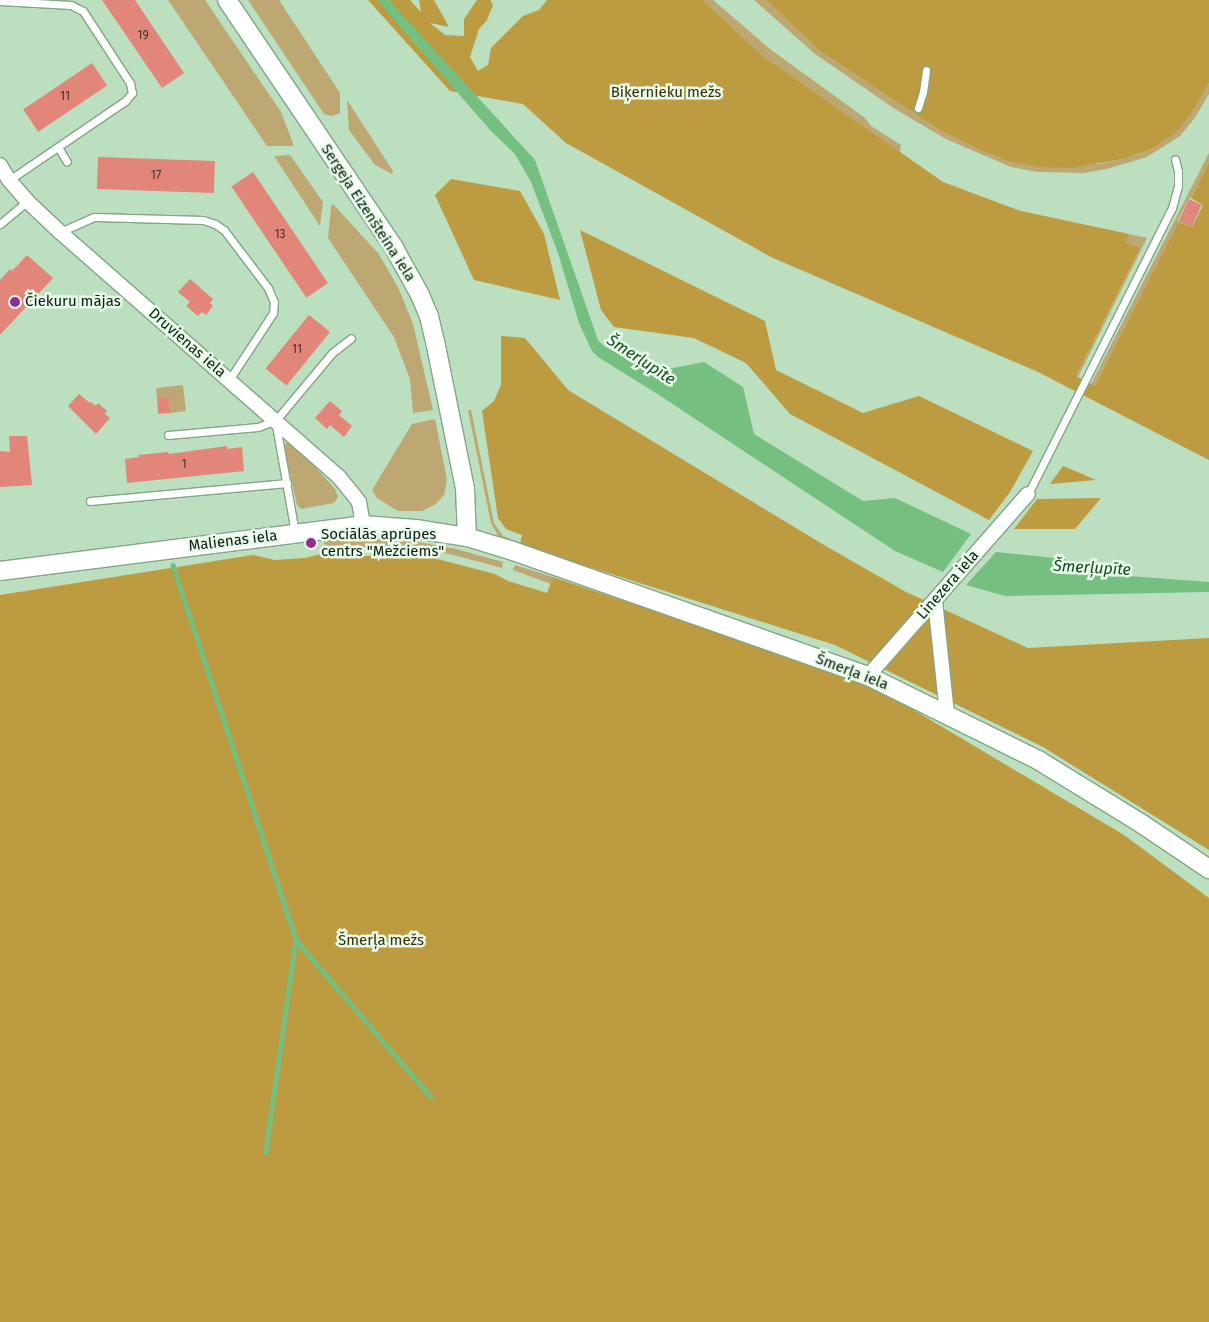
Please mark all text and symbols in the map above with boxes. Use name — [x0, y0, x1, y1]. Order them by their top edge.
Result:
house number: 19 — [137, 29, 149, 43]
park label: Biķernieku mežs — [611, 84, 721, 102]
house number: 11 — [60, 90, 70, 104]
street label: Sergeja Eizenšteina iela — [317, 141, 419, 285]
house number: 17 — [151, 169, 161, 183]
house number: 13 — [274, 228, 286, 242]
place label: Čiekuru mājas — [25, 293, 121, 311]
marker: Čiekuru mājas — [9, 296, 21, 308]
street label: Druvienas iela — [145, 305, 229, 381]
water label: Šmerļupīte — [603, 331, 679, 389]
house number: 11 — [292, 343, 302, 357]
house number: 1 — [181, 458, 187, 472]
place label: Sociālās aprūpes centrs "Mežciems" — [321, 525, 444, 560]
street label: Malienas iela — [188, 527, 278, 555]
marker: Sociālās aprūpes centrs "Mežciems" — [305, 537, 317, 549]
street label: Linezera iela — [913, 547, 983, 623]
water label: Šmerļupīte — [1053, 556, 1131, 580]
street label: Šmerļa iela — [813, 650, 891, 694]
park label: Šmerļa mežs — [338, 932, 424, 950]

